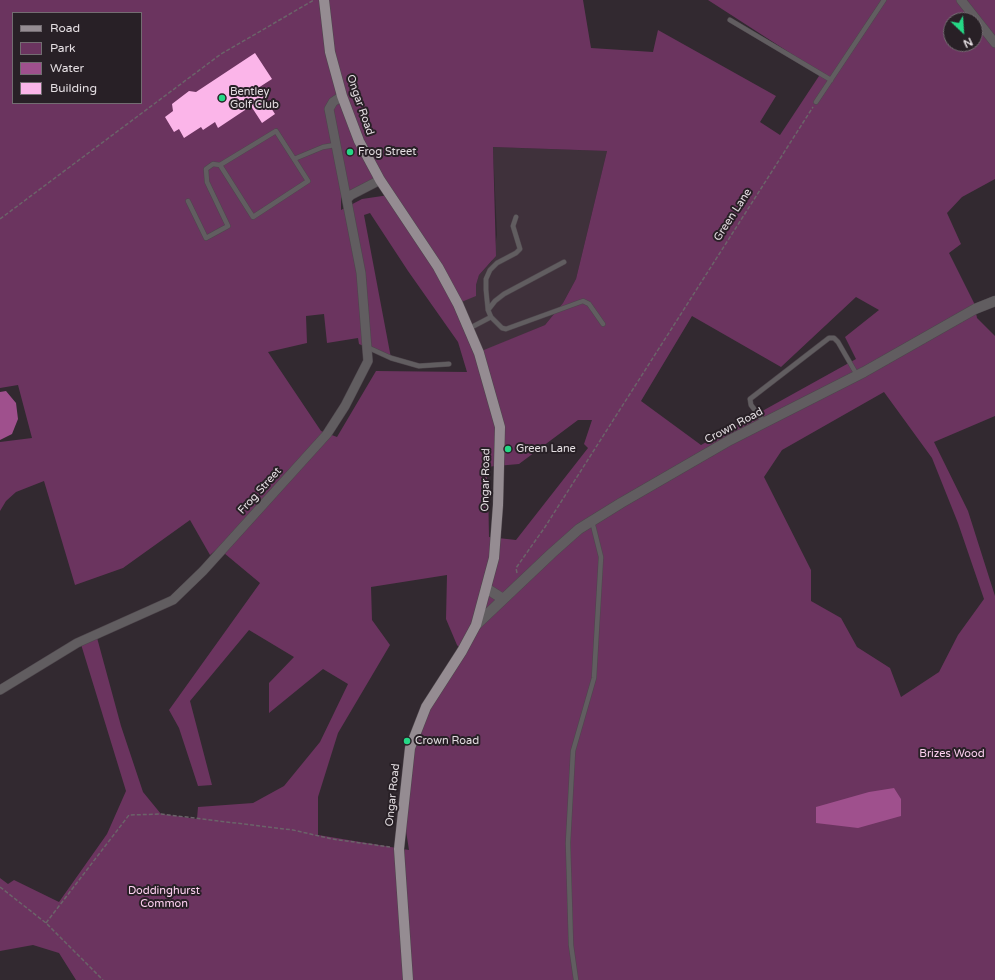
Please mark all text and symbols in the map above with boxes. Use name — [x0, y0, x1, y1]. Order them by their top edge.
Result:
legend — [12, 12, 142, 104]
north arrow — [943, 12, 983, 52]
text: Road — [50, 21, 80, 35]
text: N — [961, 35, 975, 50]
text: Park — [50, 41, 76, 55]
text: Water — [50, 61, 84, 75]
street label: Ongar Road — [343, 73, 377, 137]
text: Building — [50, 81, 97, 95]
place label: Bentley Golf Club — [230, 85, 279, 111]
marker: Bentley Golf Club — [217, 93, 227, 103]
place label: Frog Street — [358, 145, 416, 159]
marker: Frog Street — [345, 147, 355, 157]
street label: Green Lane — [711, 186, 755, 244]
street label: Crown Road — [703, 405, 765, 447]
place label: Green Lane — [516, 442, 576, 456]
marker: Green Lane — [503, 444, 513, 454]
street label: Ongar Road — [479, 448, 493, 512]
street label: Frog Street — [236, 465, 284, 517]
place label: Crown Road — [415, 734, 479, 748]
marker: Crown Road — [402, 736, 412, 746]
park label: Brizes Wood — [919, 747, 985, 761]
street label: Ongar Road — [383, 763, 403, 827]
park label: Doddinghurst Common — [128, 884, 200, 910]

